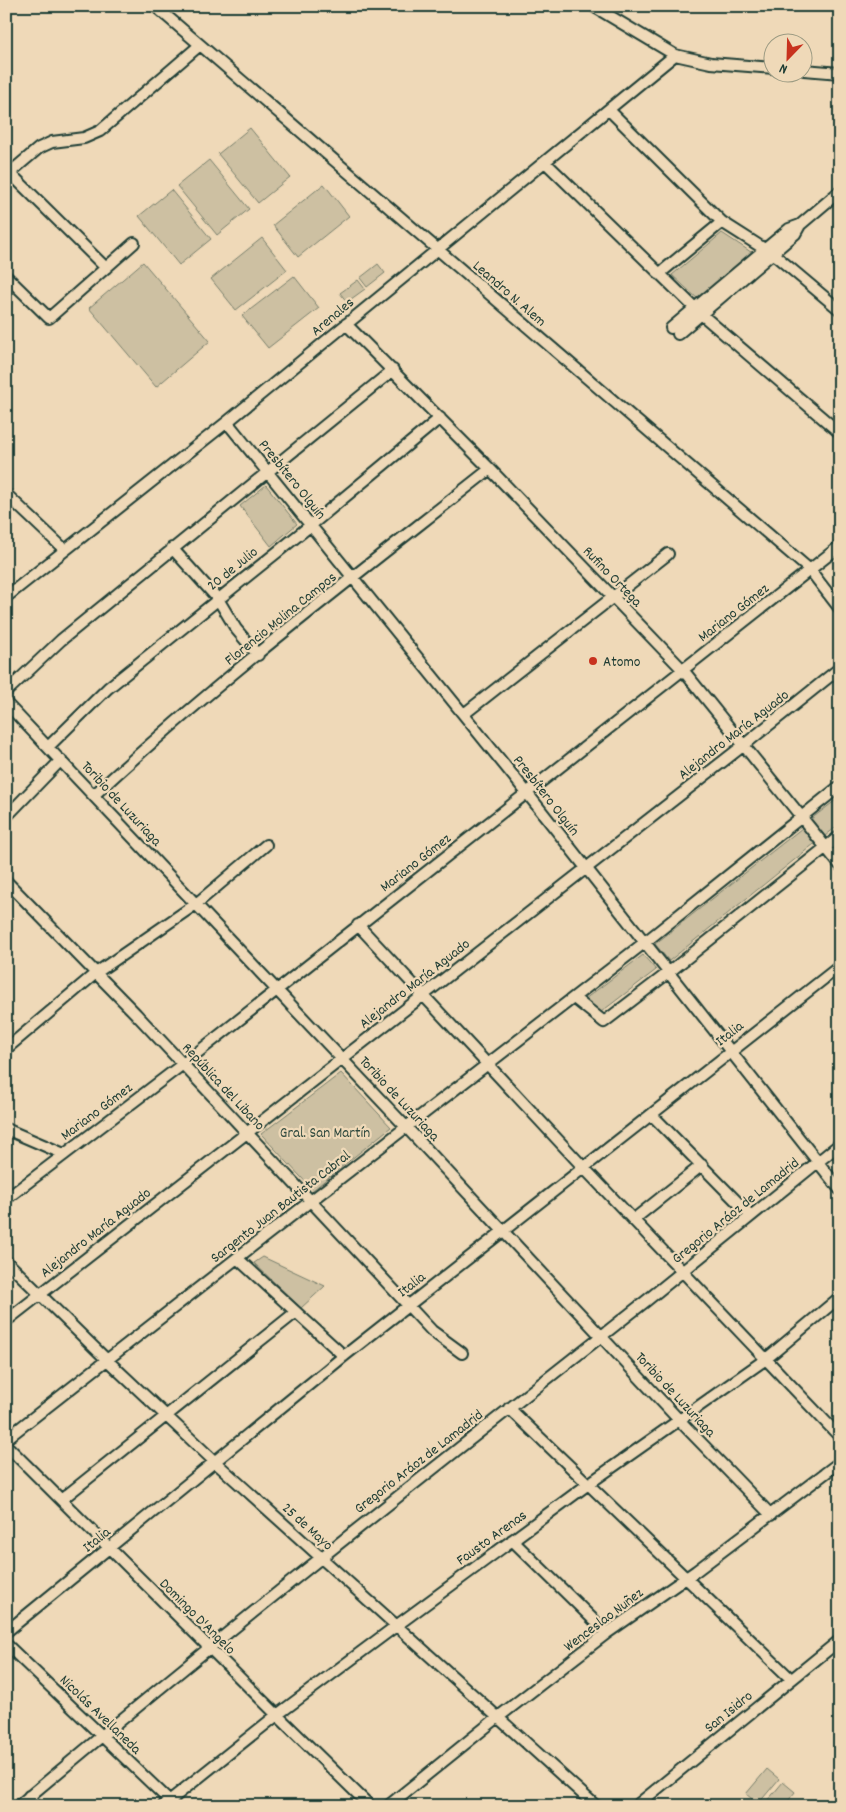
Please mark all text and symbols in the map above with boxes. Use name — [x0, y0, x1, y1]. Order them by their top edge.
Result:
north arrow — [764, 32, 814, 82]
text: N — [777, 58, 791, 79]
street label: Leandro N. Alem — [467, 256, 550, 333]
street label: Arenales — [307, 293, 360, 342]
street label: Presbítero Olguín — [252, 436, 331, 525]
street label: 20 de Julio — [203, 542, 264, 597]
street label: Rufino Ortega — [577, 542, 647, 614]
street label: Florencio Molina Campos — [220, 567, 342, 672]
street label: Mariano Gómez — [694, 579, 775, 648]
place label: Atomo — [603, 652, 641, 674]
marker: Atomo — [587, 655, 599, 667]
street label: Alejandro María Aguado — [674, 685, 795, 786]
street label: Presbítero Olguín — [507, 751, 584, 841]
street label: Toribio de Luzuriaga — [75, 757, 167, 853]
street label: Mariano Gómez — [376, 829, 457, 898]
street label: Alejandro María Aguado — [355, 934, 476, 1035]
street label: Italia — [711, 1016, 750, 1053]
street label: República del Libano — [176, 1038, 269, 1137]
street label: Toribio de Luzuriaga — [353, 1052, 445, 1148]
street label: Mariano Gómez — [57, 1078, 138, 1147]
park label: Gral. San Martín — [280, 1123, 370, 1145]
street label: Sargento Juan Bautista Cabral — [206, 1146, 356, 1269]
street label: Gregorio Aráoz de Lamadrid — [668, 1153, 805, 1270]
street label: Alejandro María Aguado — [36, 1183, 157, 1284]
street label: Italia — [393, 1267, 432, 1304]
street label: Toribio de Luzuriaga — [629, 1348, 721, 1444]
street label: Gregorio Aráoz de Lamadrid — [350, 1405, 488, 1520]
street label: 25 de Mayo — [276, 1498, 338, 1557]
street label: Fausto Arenas — [452, 1505, 532, 1572]
street label: Italia — [78, 1522, 117, 1559]
street label: Domingo D'Angelo — [153, 1574, 240, 1661]
street label: Wenceslao Nuñez — [560, 1583, 649, 1658]
street label: Nicolás Avellaneda — [54, 1671, 146, 1761]
street label: San Isidro — [700, 1686, 759, 1739]

